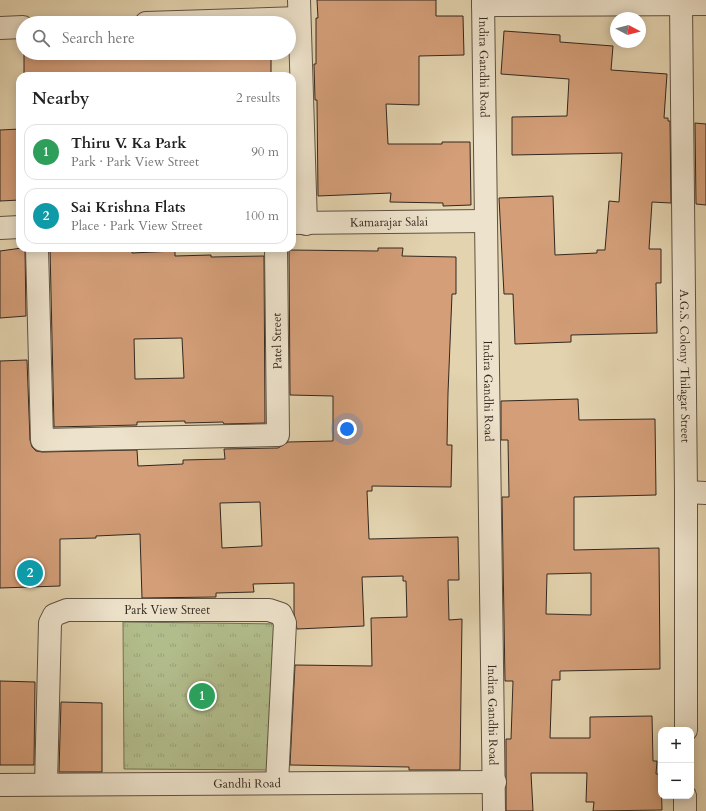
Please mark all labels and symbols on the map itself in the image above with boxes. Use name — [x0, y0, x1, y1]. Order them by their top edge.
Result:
north arrow — [610, 12, 646, 48]
street label: Indira Gandhi Road — [475, 16, 493, 118]
street label: Kamarajar Salai — [350, 214, 429, 230]
street label: A.G.S. Colony Thilagar Street — [676, 289, 693, 443]
street label: Patel Street — [269, 312, 285, 369]
street label: Indira Gandhi Road — [480, 340, 497, 442]
your location — [337, 419, 357, 439]
pin: 2 — [17, 558, 43, 588]
street label: Park View Street — [124, 602, 210, 618]
street label: Indira Gandhi Road — [484, 664, 501, 766]
pin: 1 — [189, 681, 215, 711]
street label: Gandhi Road — [213, 775, 281, 792]

